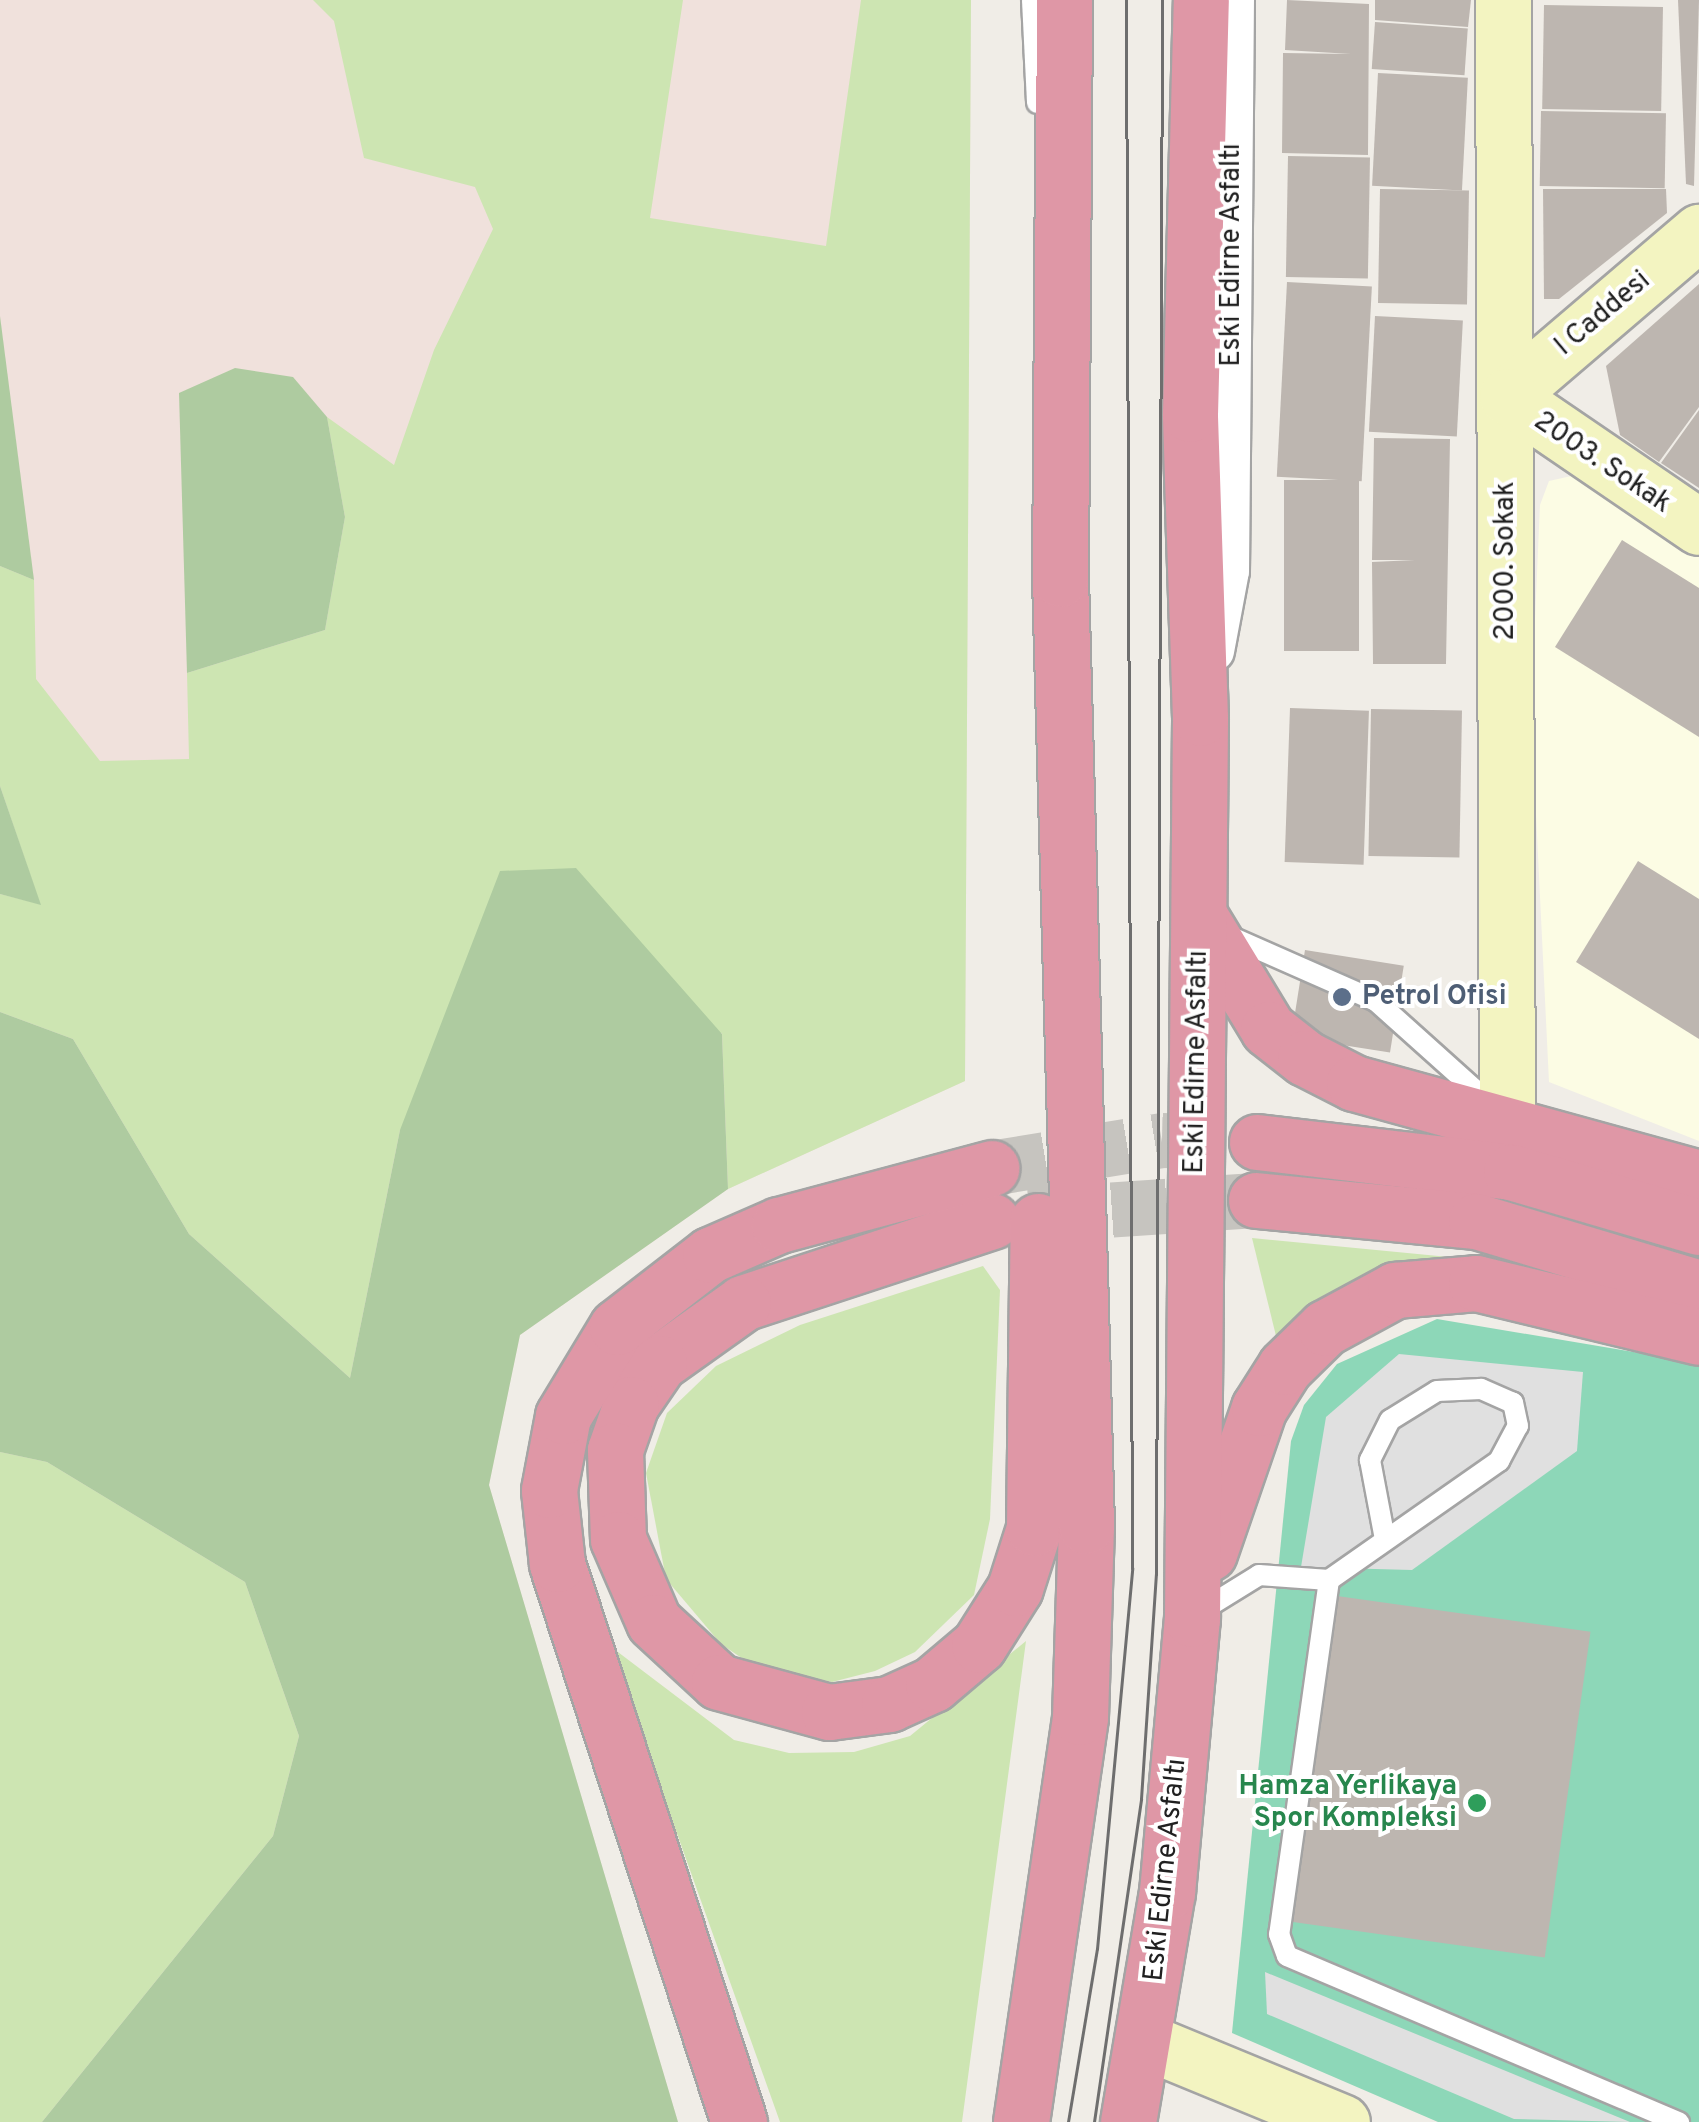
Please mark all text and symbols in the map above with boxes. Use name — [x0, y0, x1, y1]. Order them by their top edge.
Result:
street label: Eski Edirne Asfaltı — [1215, 143, 1249, 367]
street label: I Caddesi — [1548, 264, 1658, 364]
street label: 2003. Sokak — [1527, 405, 1677, 521]
street label: 2000. Sokak — [1489, 481, 1523, 641]
street label: Eski Edirne Asfaltı — [1178, 949, 1216, 1175]
place label: Petrol Ofisi — [1362, 980, 1507, 1014]
marker: Petrol Ofisi — [1331, 986, 1353, 1008]
street label: Eski Edirne Asfaltı — [1138, 1756, 1194, 1984]
place label: Hamza Yerlikaya Spor Kompleksi — [1237, 1770, 1457, 1836]
marker: Hamza Yerlikaya Spor Kompleksi — [1466, 1792, 1488, 1814]

